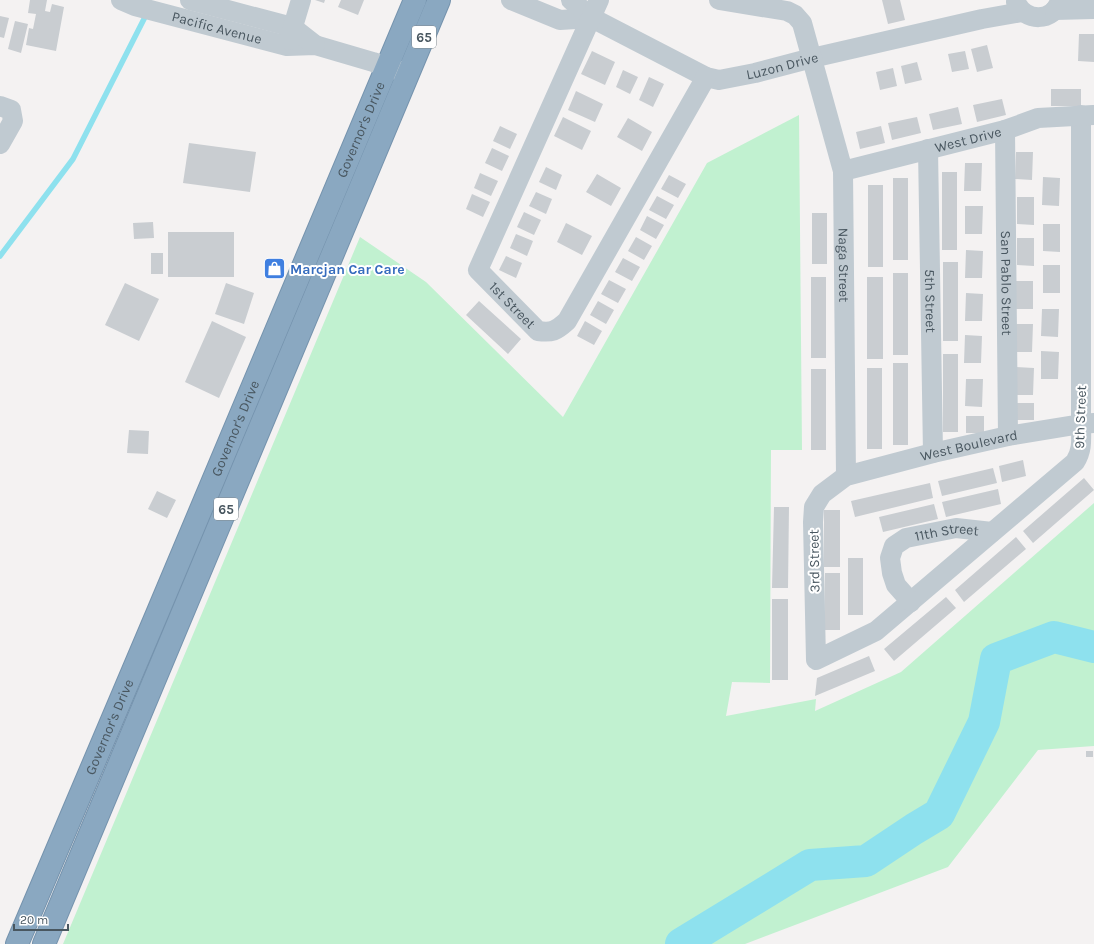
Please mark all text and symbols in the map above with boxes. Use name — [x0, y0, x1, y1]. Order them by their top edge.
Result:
street label: Pacific Avenue — [170, 8, 264, 48]
road number: 65 — [412, 26, 436, 48]
street label: Luzon Drive — [745, 49, 820, 84]
street label: Governor's Drive — [333, 79, 389, 180]
street label: West Drive — [933, 123, 1003, 156]
street label: Naga Street — [835, 228, 852, 302]
street label: San Pablo Street — [997, 230, 1015, 336]
shop icon: Marcjan Car Care — [262, 256, 288, 282]
place label: Marcjan Car Care — [290, 261, 405, 278]
street label: 5th Street — [921, 269, 939, 333]
street label: 1st Street — [485, 278, 539, 332]
street label: Governor's Drive — [208, 378, 263, 479]
street label: 9th Street — [1071, 385, 1090, 449]
street label: West Boulevard — [919, 427, 1019, 465]
road number: 65 — [214, 498, 238, 520]
street label: 11th Street — [913, 520, 980, 545]
street label: 3rd Street — [805, 529, 824, 593]
street label: Governor's Drive — [82, 676, 137, 777]
scale bar — [14, 906, 68, 932]
text: 20 m — [20, 913, 48, 927]

